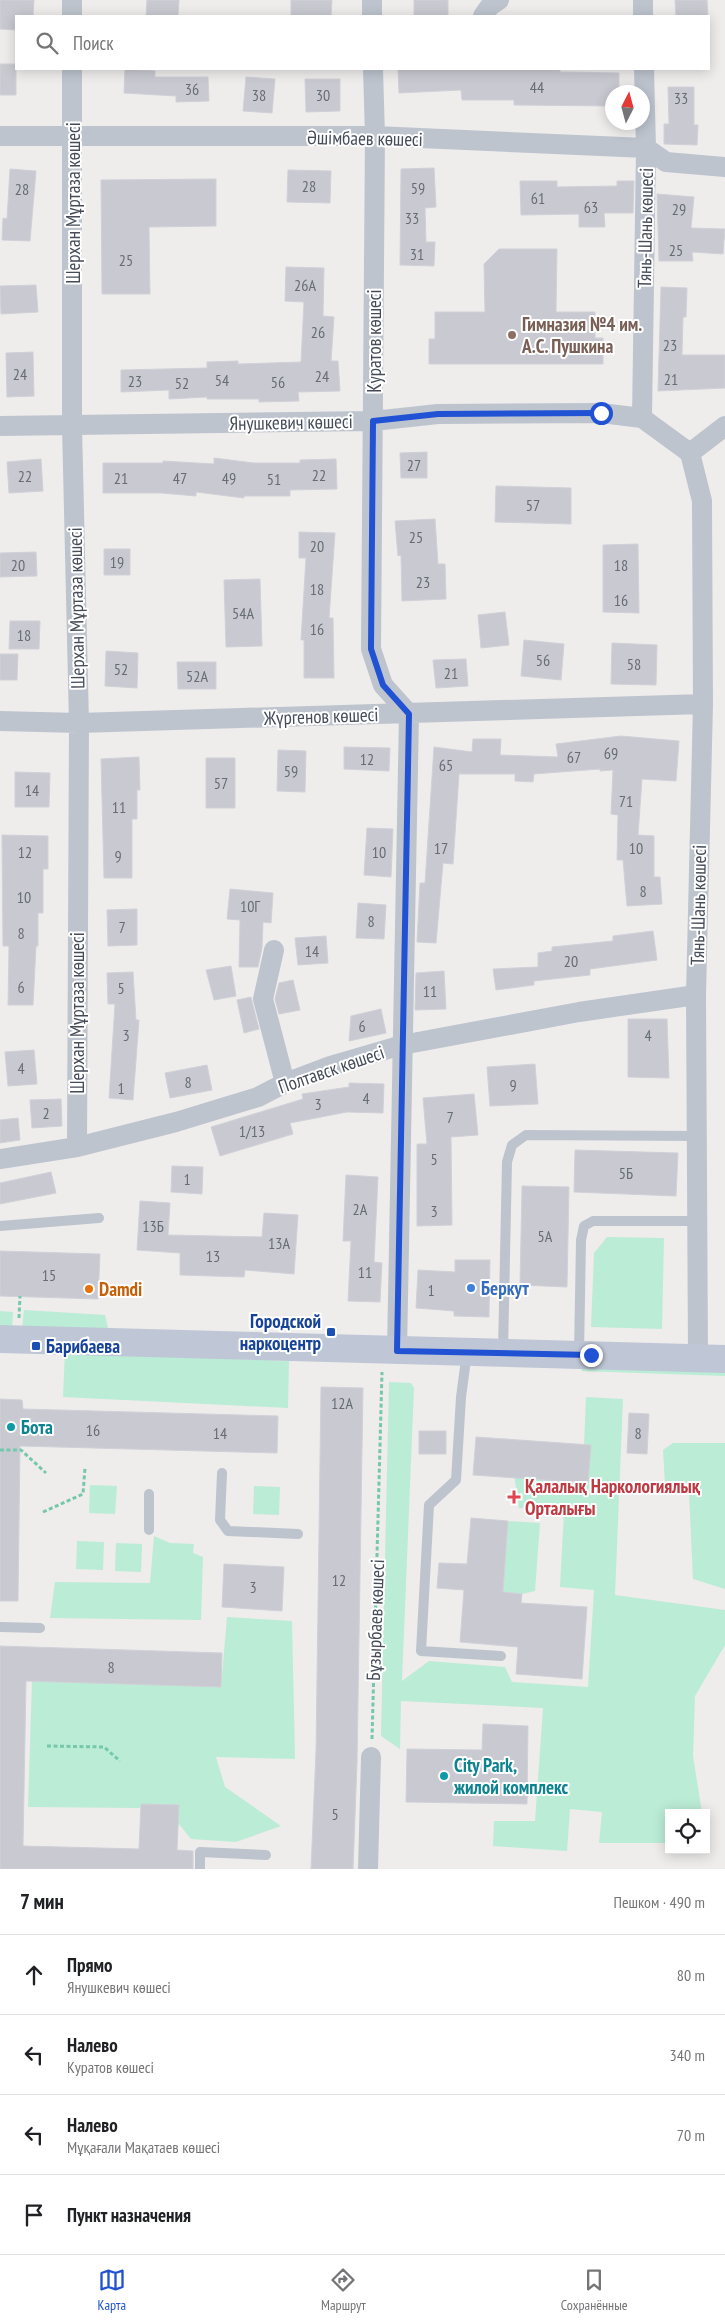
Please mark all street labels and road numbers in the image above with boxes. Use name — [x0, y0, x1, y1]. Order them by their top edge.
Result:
street label: Шерхан Мұртаза көшесі — [61, 122, 85, 284]
street label: Әшімбаев көшесі — [307, 125, 423, 151]
street label: Тянь-Шань көшесі — [632, 168, 658, 288]
street label: Куратов көшесі — [362, 289, 386, 393]
street label: Янушкевич көшесі — [229, 409, 353, 435]
street label: Шерхан Мұртаза көшесі — [63, 527, 89, 689]
street label: Жүргенов көшесі — [262, 702, 379, 730]
street label: Тянь-Шань көшесі — [685, 845, 711, 965]
street label: Шерхан Мұртаза көшесі — [65, 932, 89, 1094]
street label: Полтавск көшесі — [275, 1040, 387, 1098]
street label: Бұзырбаев көшесі — [361, 1559, 389, 1681]

